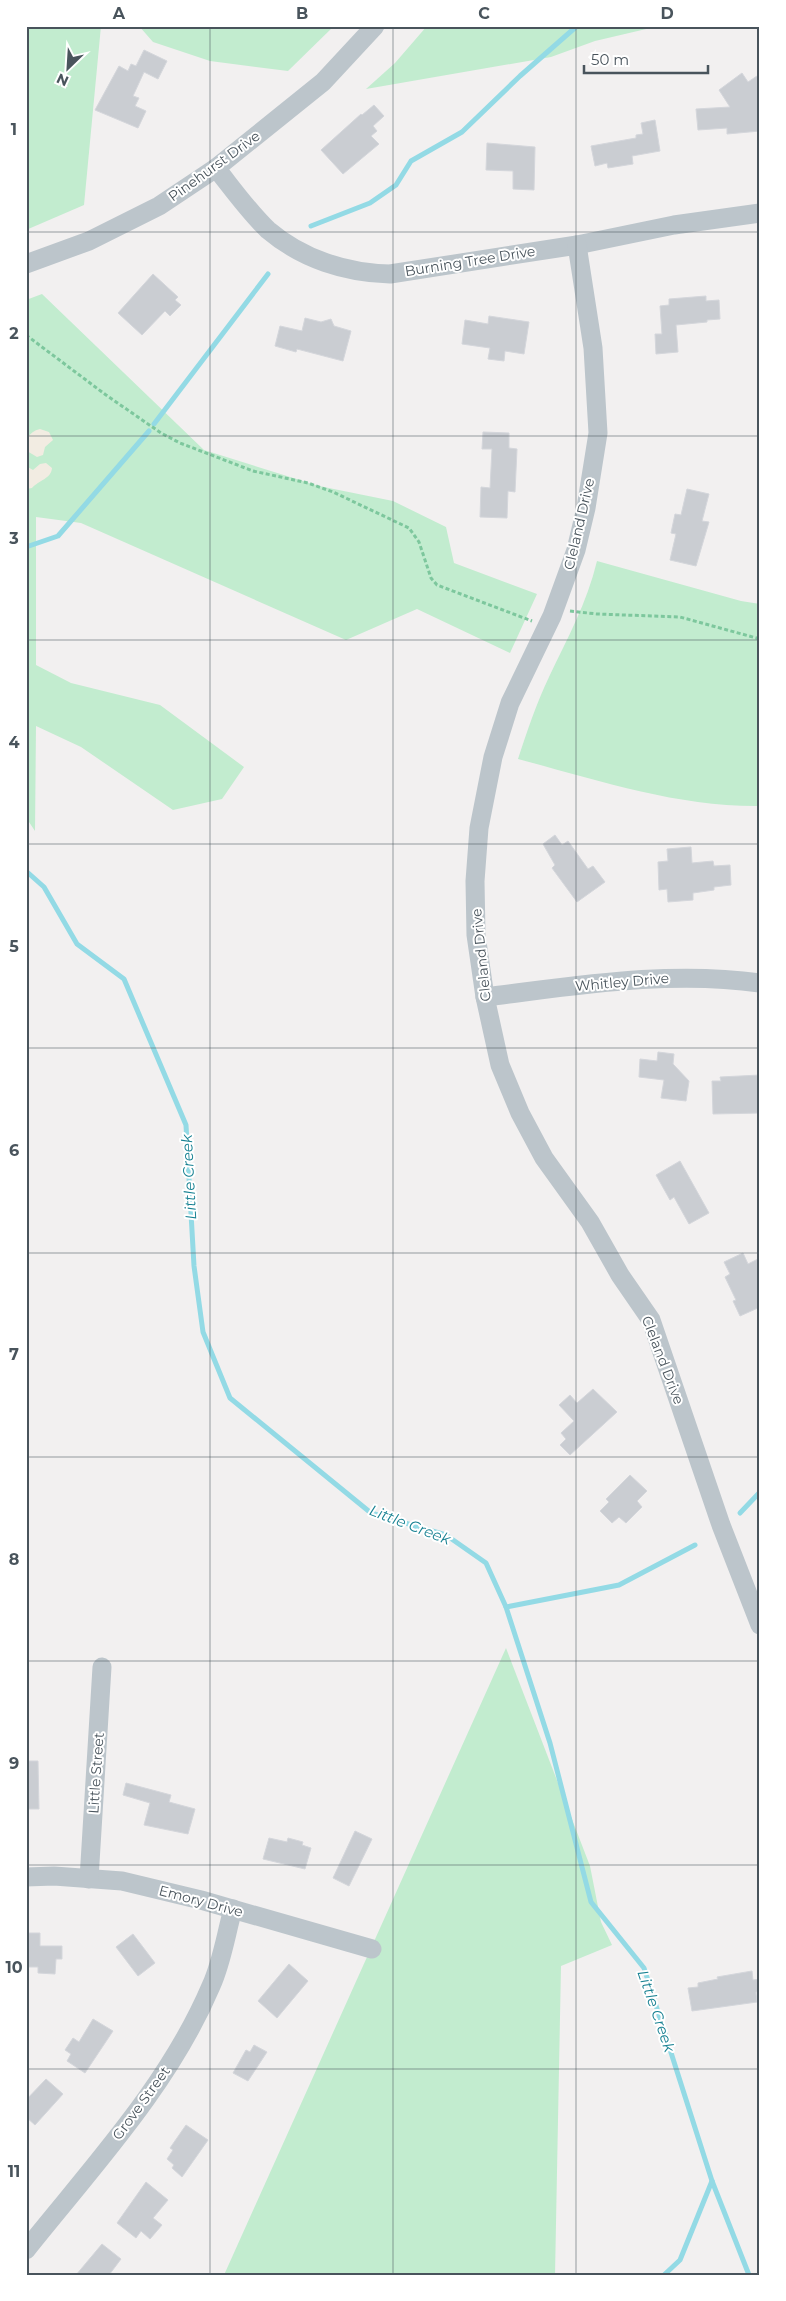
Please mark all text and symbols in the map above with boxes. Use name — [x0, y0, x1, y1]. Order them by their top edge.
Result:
text: A — [112, 4, 126, 23]
text: B — [296, 4, 308, 23]
text: C — [478, 4, 490, 23]
text: D — [660, 4, 674, 23]
north arrow — [42, 42, 92, 92]
scale bar — [584, 42, 707, 74]
text: 50 m — [591, 50, 629, 69]
text: N — [54, 69, 71, 90]
text: 1 — [11, 120, 17, 139]
street label: Pinehurst Drive — [165, 127, 263, 205]
street label: Burning Tree Drive — [403, 242, 537, 280]
text: 2 — [9, 324, 19, 343]
street label: Cleland Drive — [560, 476, 598, 572]
text: 3 — [8, 529, 19, 548]
text: 4 — [8, 733, 20, 752]
street label: Cleland Drive — [467, 908, 495, 1002]
text: 5 — [9, 937, 19, 956]
street label: Whitley Drive — [574, 969, 670, 995]
water label: Little Creek — [177, 1133, 200, 1220]
text: 6 — [9, 1141, 19, 1160]
street label: Cleland Drive — [638, 1313, 688, 1407]
text: 7 — [9, 1345, 19, 1364]
water label: Little Creek — [367, 1500, 455, 1549]
text: 8 — [9, 1550, 19, 1569]
street label: Little Street — [84, 1732, 108, 1814]
text: 9 — [9, 1754, 19, 1773]
street label: Emory Drive — [157, 1881, 245, 1921]
text: 10 — [5, 1958, 23, 1977]
water label: Little Creek — [634, 1967, 680, 2055]
street label: Grove Street — [108, 2062, 174, 2143]
text: 11 — [8, 2162, 20, 2181]

